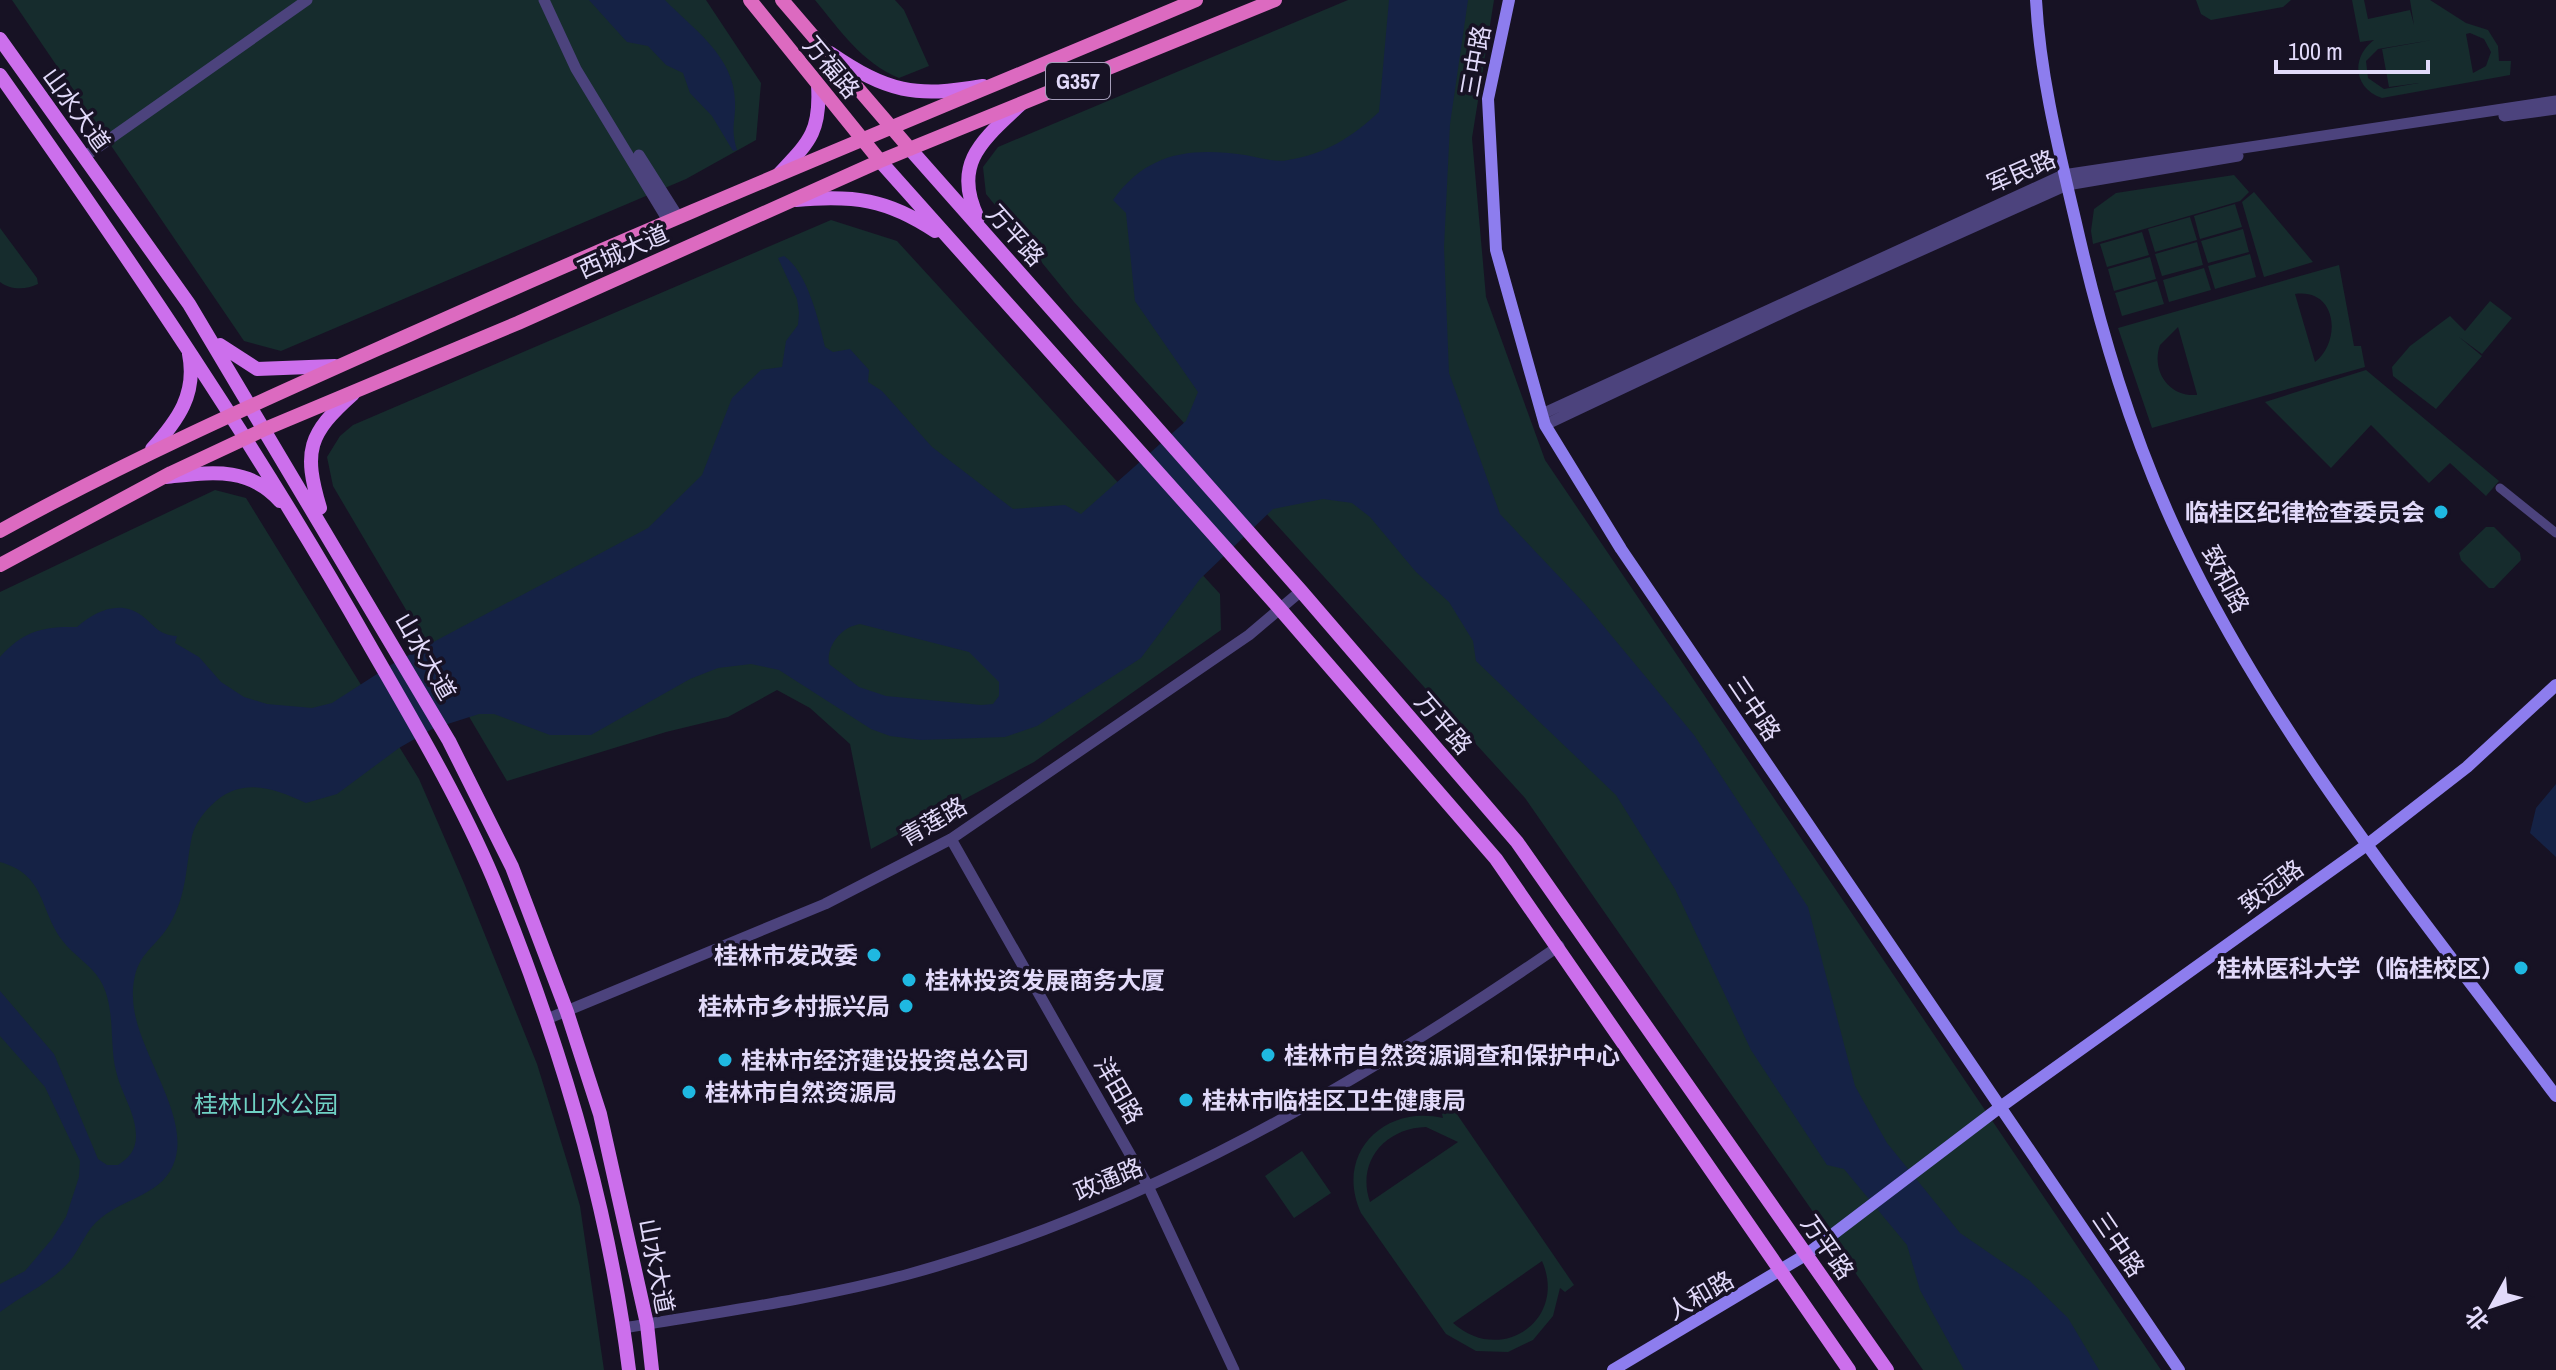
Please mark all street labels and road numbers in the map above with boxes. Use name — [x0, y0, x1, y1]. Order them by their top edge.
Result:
street label: 三中路 — [1453, 23, 1497, 99]
street label: 万福路 — [797, 29, 867, 105]
street label: 山水大道 — [36, 61, 118, 157]
road number: G357 — [1046, 63, 1110, 99]
street label: 军民路 — [1982, 142, 2060, 200]
street label: 万平路 — [980, 198, 1052, 272]
street label: 西城大道 — [573, 217, 673, 285]
street label: 致和路 — [2195, 540, 2257, 618]
street label: 山水大道 — [388, 606, 464, 706]
street label: 三中路 — [1722, 669, 1788, 747]
street label: 万平路 — [1408, 685, 1480, 761]
street label: 青莲路 — [894, 789, 972, 853]
street label: 致远路 — [2232, 852, 2310, 920]
street label: 洋田路 — [1087, 1051, 1151, 1129]
street label: 政通路 — [1069, 1150, 1147, 1208]
street label: 三中路 — [2086, 1205, 2152, 1283]
street label: 万平路 — [1794, 1208, 1862, 1286]
street label: 山水大道 — [632, 1216, 682, 1316]
street label: 人和路 — [1661, 1263, 1739, 1327]

